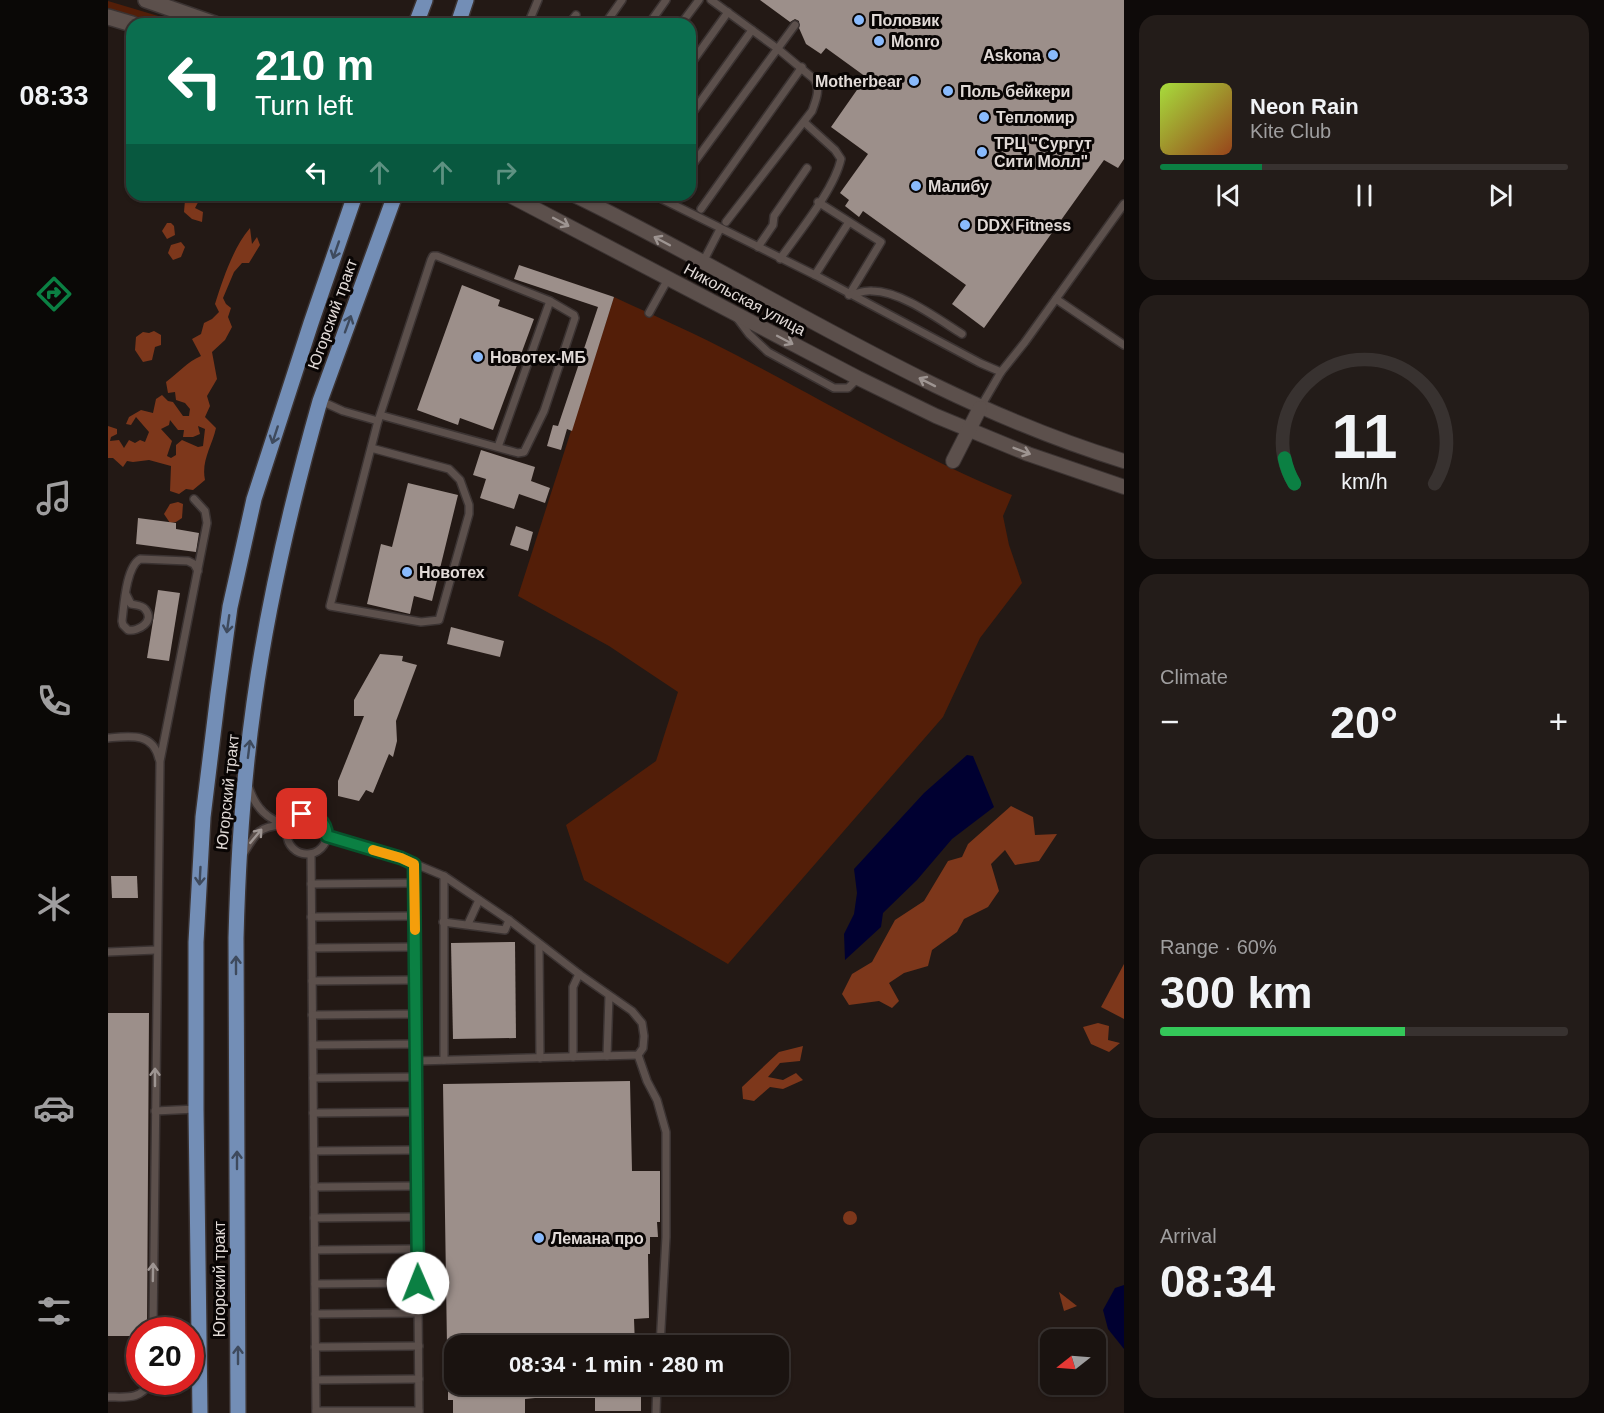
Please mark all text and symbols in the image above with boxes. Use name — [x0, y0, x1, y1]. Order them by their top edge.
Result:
place label: Половик — [871, 12, 940, 29]
marker: Половик — [852, 13, 866, 27]
place label: Monro — [891, 33, 940, 50]
marker: Monro — [872, 34, 886, 48]
icon: left — [156, 42, 234, 120]
text: 210 m — [255, 42, 374, 89]
place label: Askona — [983, 47, 1041, 64]
marker: Askona — [1046, 48, 1060, 62]
place label: Motherbear — [815, 73, 902, 90]
marker: Motherbear — [907, 74, 921, 88]
text: 08:33 — [19, 81, 89, 111]
place label: Поль бейкери — [960, 83, 1070, 100]
marker: Поль бейкери — [941, 84, 955, 98]
text: Turn left — [255, 91, 353, 121]
text: Neon Rain — [1250, 94, 1359, 119]
place label: Тепломир — [996, 109, 1075, 126]
marker: Тепломир — [977, 110, 991, 124]
text: Kite Club — [1250, 120, 1331, 142]
place label: ТРЦ "Сургут Сити Молл" — [994, 135, 1092, 170]
marker: ТРЦ "Сургут Сити Молл" — [975, 145, 989, 159]
icon: left — [300, 156, 333, 189]
icon: ahead — [363, 156, 396, 189]
icon: ahead — [426, 156, 459, 189]
icon: right — [489, 156, 522, 189]
place label: Малибу — [928, 178, 989, 195]
marker: Малибу — [909, 179, 923, 193]
icon: previous — [1212, 179, 1245, 212]
icon: pause — [1348, 179, 1381, 212]
icon: next — [1484, 179, 1517, 212]
one-way arrow — [551, 217, 569, 228]
place label: DDX Fitness — [977, 217, 1071, 234]
marker: DDX Fitness — [958, 218, 972, 232]
one-way arrow — [654, 235, 671, 247]
one-way arrow — [330, 240, 341, 259]
street label: Югорский тракт — [305, 256, 361, 372]
street label: Никольская улица — [681, 260, 809, 339]
icon: directions — [33, 273, 75, 315]
one-way arrow — [343, 315, 354, 334]
one-way arrow — [776, 334, 793, 346]
place label: Новотех-МБ — [490, 349, 586, 366]
marker: Новотех-МБ — [471, 350, 485, 364]
one-way arrow — [919, 376, 936, 388]
text: 11 — [1331, 402, 1397, 471]
one-way arrow — [268, 425, 279, 444]
one-way arrow — [1012, 447, 1031, 458]
text: km/h — [1341, 470, 1387, 494]
icon: music — [33, 477, 75, 519]
place label: Новотех — [419, 564, 485, 581]
marker: Новотех — [400, 565, 414, 579]
one-way arrow — [222, 614, 233, 634]
text: Climate — [1160, 666, 1228, 688]
icon: phone — [33, 680, 75, 722]
text: 20° — [1330, 697, 1398, 748]
text: − — [1160, 703, 1179, 740]
text: + — [1549, 703, 1568, 740]
street label: Югорский тракт — [213, 733, 242, 851]
one-way arrow — [243, 740, 254, 759]
pin — [276, 788, 327, 839]
icon: arrive — [285, 797, 318, 830]
one-way arrow — [249, 828, 262, 844]
one-way arrow — [194, 865, 205, 885]
icon: climate — [33, 883, 75, 925]
text: Range · 60% — [1160, 936, 1277, 958]
one-way arrow — [230, 955, 242, 975]
text: 300 km — [1160, 967, 1313, 1018]
one-way arrow — [149, 1068, 161, 1088]
icon: car — [33, 1087, 75, 1129]
one-way arrow — [231, 1150, 243, 1170]
street label: Югорский тракт — [211, 1220, 228, 1337]
text: Arrival — [1160, 1225, 1217, 1247]
place label: Лемана про — [551, 1230, 644, 1247]
marker: Лемана про — [532, 1231, 546, 1245]
position arrow — [386, 1251, 450, 1315]
text: 08:34 — [1160, 1256, 1275, 1307]
one-way arrow — [148, 1263, 159, 1283]
icon: filters — [33, 1290, 75, 1332]
speed limit sign: 20 — [126, 1317, 204, 1395]
north arrow — [1040, 1329, 1106, 1395]
map controls — [1040, 1329, 1106, 1395]
one-way arrow — [232, 1345, 244, 1365]
text: 08:34 · 1 min · 280 m — [509, 1352, 724, 1377]

